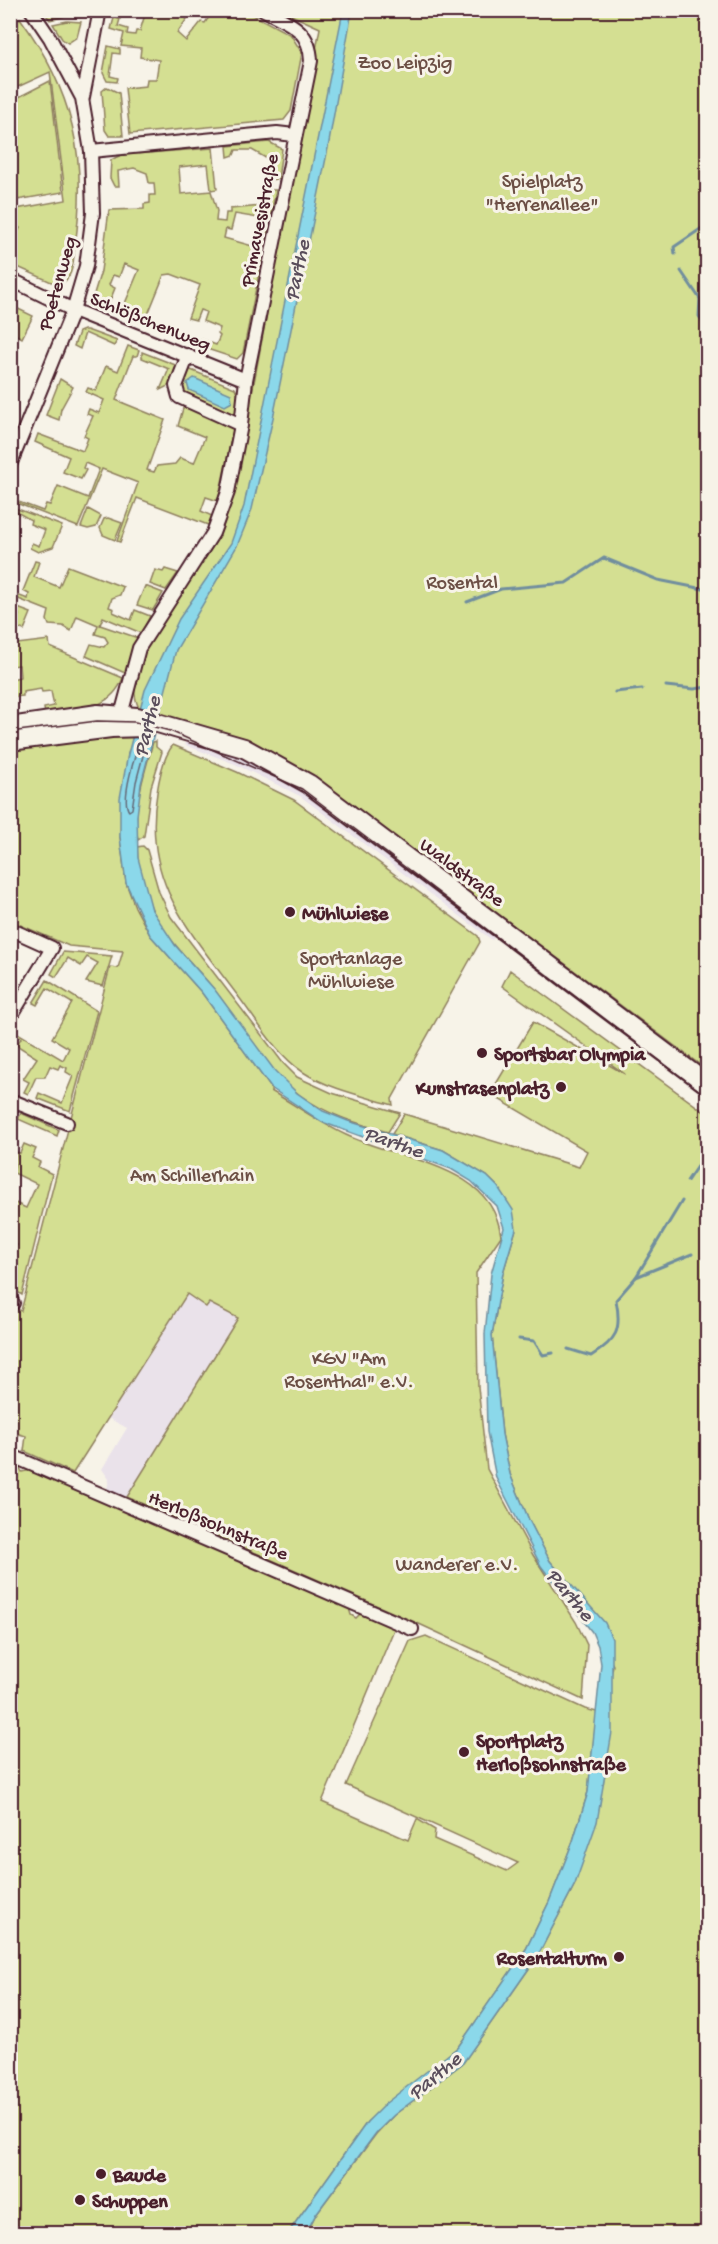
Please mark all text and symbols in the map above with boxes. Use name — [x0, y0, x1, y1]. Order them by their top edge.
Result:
park label: Zoo Leipzig — [358, 53, 452, 76]
street label: Primavesistraße — [237, 152, 286, 290]
park label: Spielplatz "Herrenallee" — [486, 172, 598, 218]
street label: Poetenweg — [35, 234, 84, 335]
water label: Parthe — [281, 237, 318, 303]
street label: Schlößchenweg — [86, 289, 213, 358]
park label: Rosental — [426, 573, 498, 596]
water label: Parthe — [130, 693, 169, 760]
street label: Waldstraße — [414, 834, 508, 914]
place label: Mühlwiese — [302, 904, 389, 927]
marker: Mühlwiese — [283, 905, 297, 919]
park label: Sportanlage Mühlwiese — [300, 949, 403, 995]
place label: Sportsbar Olympia — [494, 1045, 646, 1068]
marker: Sportsbar Olympia — [475, 1046, 489, 1060]
place label: Kunstrasenplatz — [415, 1079, 550, 1102]
marker: Kunstrasenplatz — [554, 1080, 568, 1094]
water label: Parthe — [360, 1122, 427, 1166]
park label: Am Schillerhain — [130, 1166, 254, 1189]
park label: KGV "Am Rosenthal" e.V. — [284, 1349, 414, 1395]
street label: Herloßsohnstraße — [144, 1487, 292, 1567]
park label: Wanderer e.V. — [396, 1555, 518, 1578]
water label: Parthe — [539, 1565, 598, 1629]
place label: Sportplatz Herloßsohnstraße — [476, 1732, 627, 1778]
marker: Sportplatz Herloßsohnstraße — [457, 1745, 471, 1759]
place label: Rosentalturm — [495, 1949, 608, 1972]
marker: Rosentalturm — [612, 1950, 626, 1964]
water label: Parthe — [405, 2048, 469, 2107]
place label: Baude — [112, 2166, 166, 2189]
marker: Baude — [94, 2167, 108, 2181]
place label: Schuppen — [92, 2192, 168, 2215]
marker: Schuppen — [73, 2193, 87, 2207]

